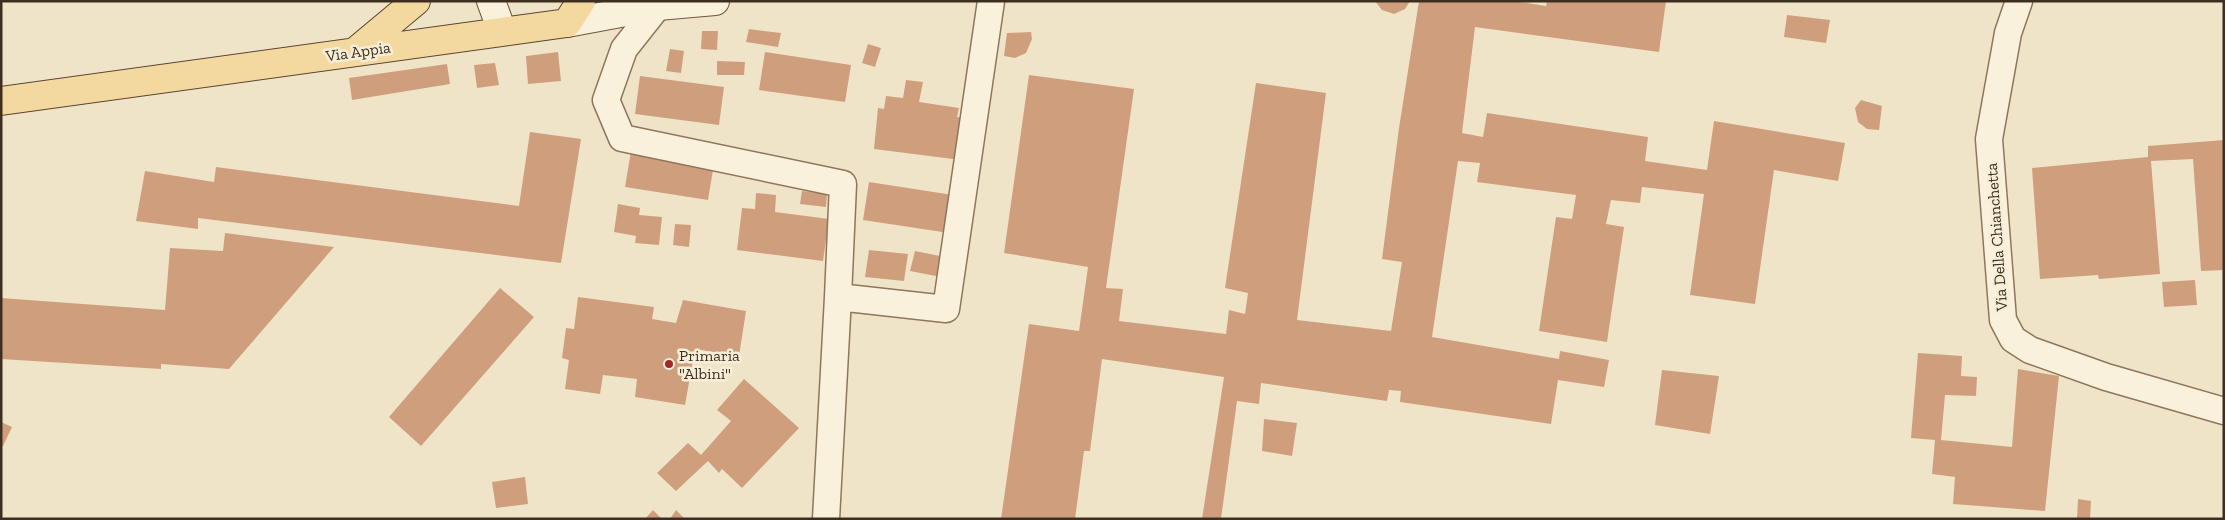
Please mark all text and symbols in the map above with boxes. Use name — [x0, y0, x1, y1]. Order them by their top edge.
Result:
street label: Via Appia — [323, 37, 392, 66]
street label: Via Della Chianchetta — [1982, 162, 2011, 313]
place label: Primaria "Albini" — [679, 346, 740, 383]
marker: Primaria "Albini" — [663, 358, 675, 370]

